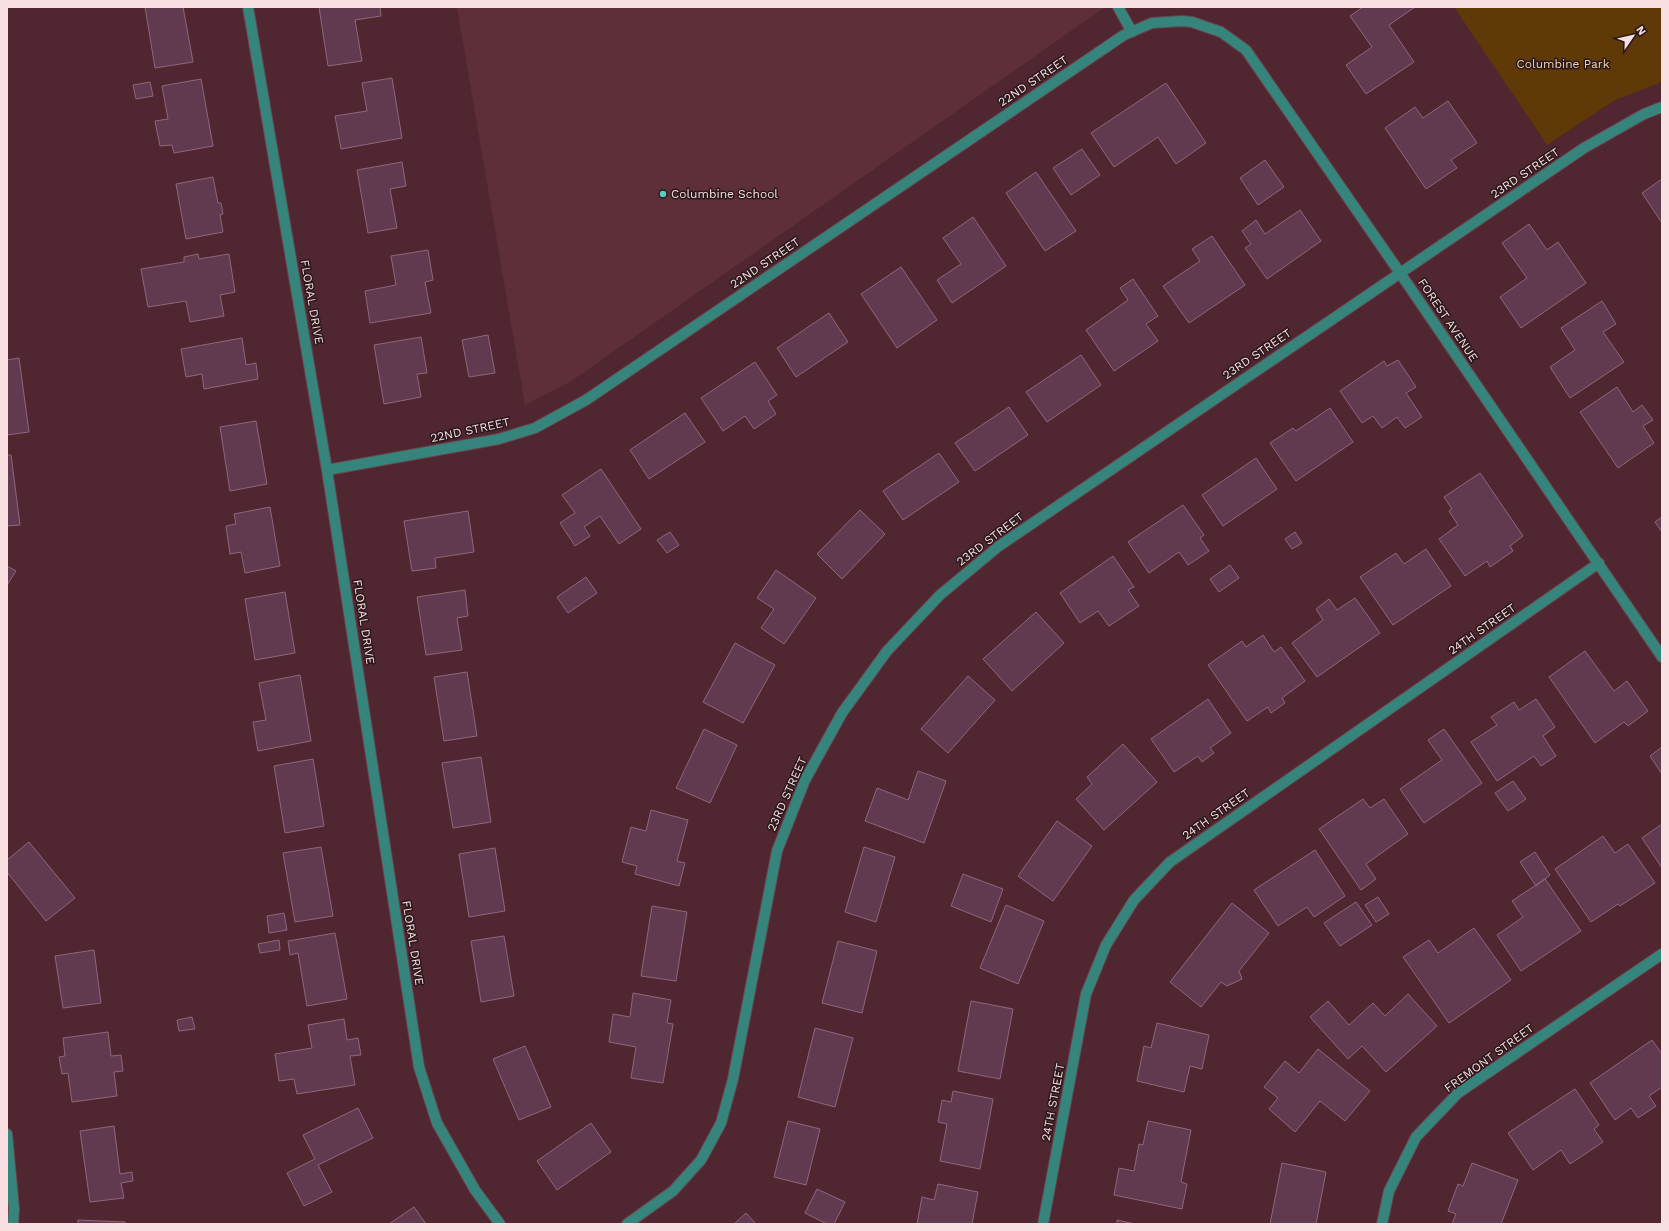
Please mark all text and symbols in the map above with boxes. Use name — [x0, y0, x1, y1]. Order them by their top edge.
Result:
north arrow — [1613, 16, 1653, 56]
text: N — [1633, 24, 1649, 38]
street label: 22ND STREET — [996, 53, 1070, 109]
park label: Columbine Park — [1517, 57, 1610, 71]
street label: 23RD STREET — [1488, 145, 1562, 201]
place label: Columbine School — [671, 187, 778, 201]
marker: Columbine School — [658, 189, 668, 199]
street label: 22ND STREET — [728, 235, 802, 291]
street label: FLORAL DRIVE — [298, 259, 326, 346]
street label: FOREST AVENUE — [1415, 276, 1481, 365]
street label: 23RD STREET — [1220, 326, 1294, 382]
street label: 22ND STREET — [429, 415, 511, 445]
street label: 23RD STREET — [954, 509, 1026, 569]
street label: FLORAL DRIVE — [350, 579, 378, 666]
street label: 24TH STREET — [1446, 601, 1518, 657]
street label: 23RD STREET — [764, 755, 810, 833]
street label: 24TH STREET — [1180, 786, 1252, 842]
street label: FLORAL DRIVE — [399, 900, 427, 987]
street label: FREMONT STREET — [1442, 1021, 1536, 1095]
street label: 24TH STREET — [1039, 1062, 1067, 1142]

